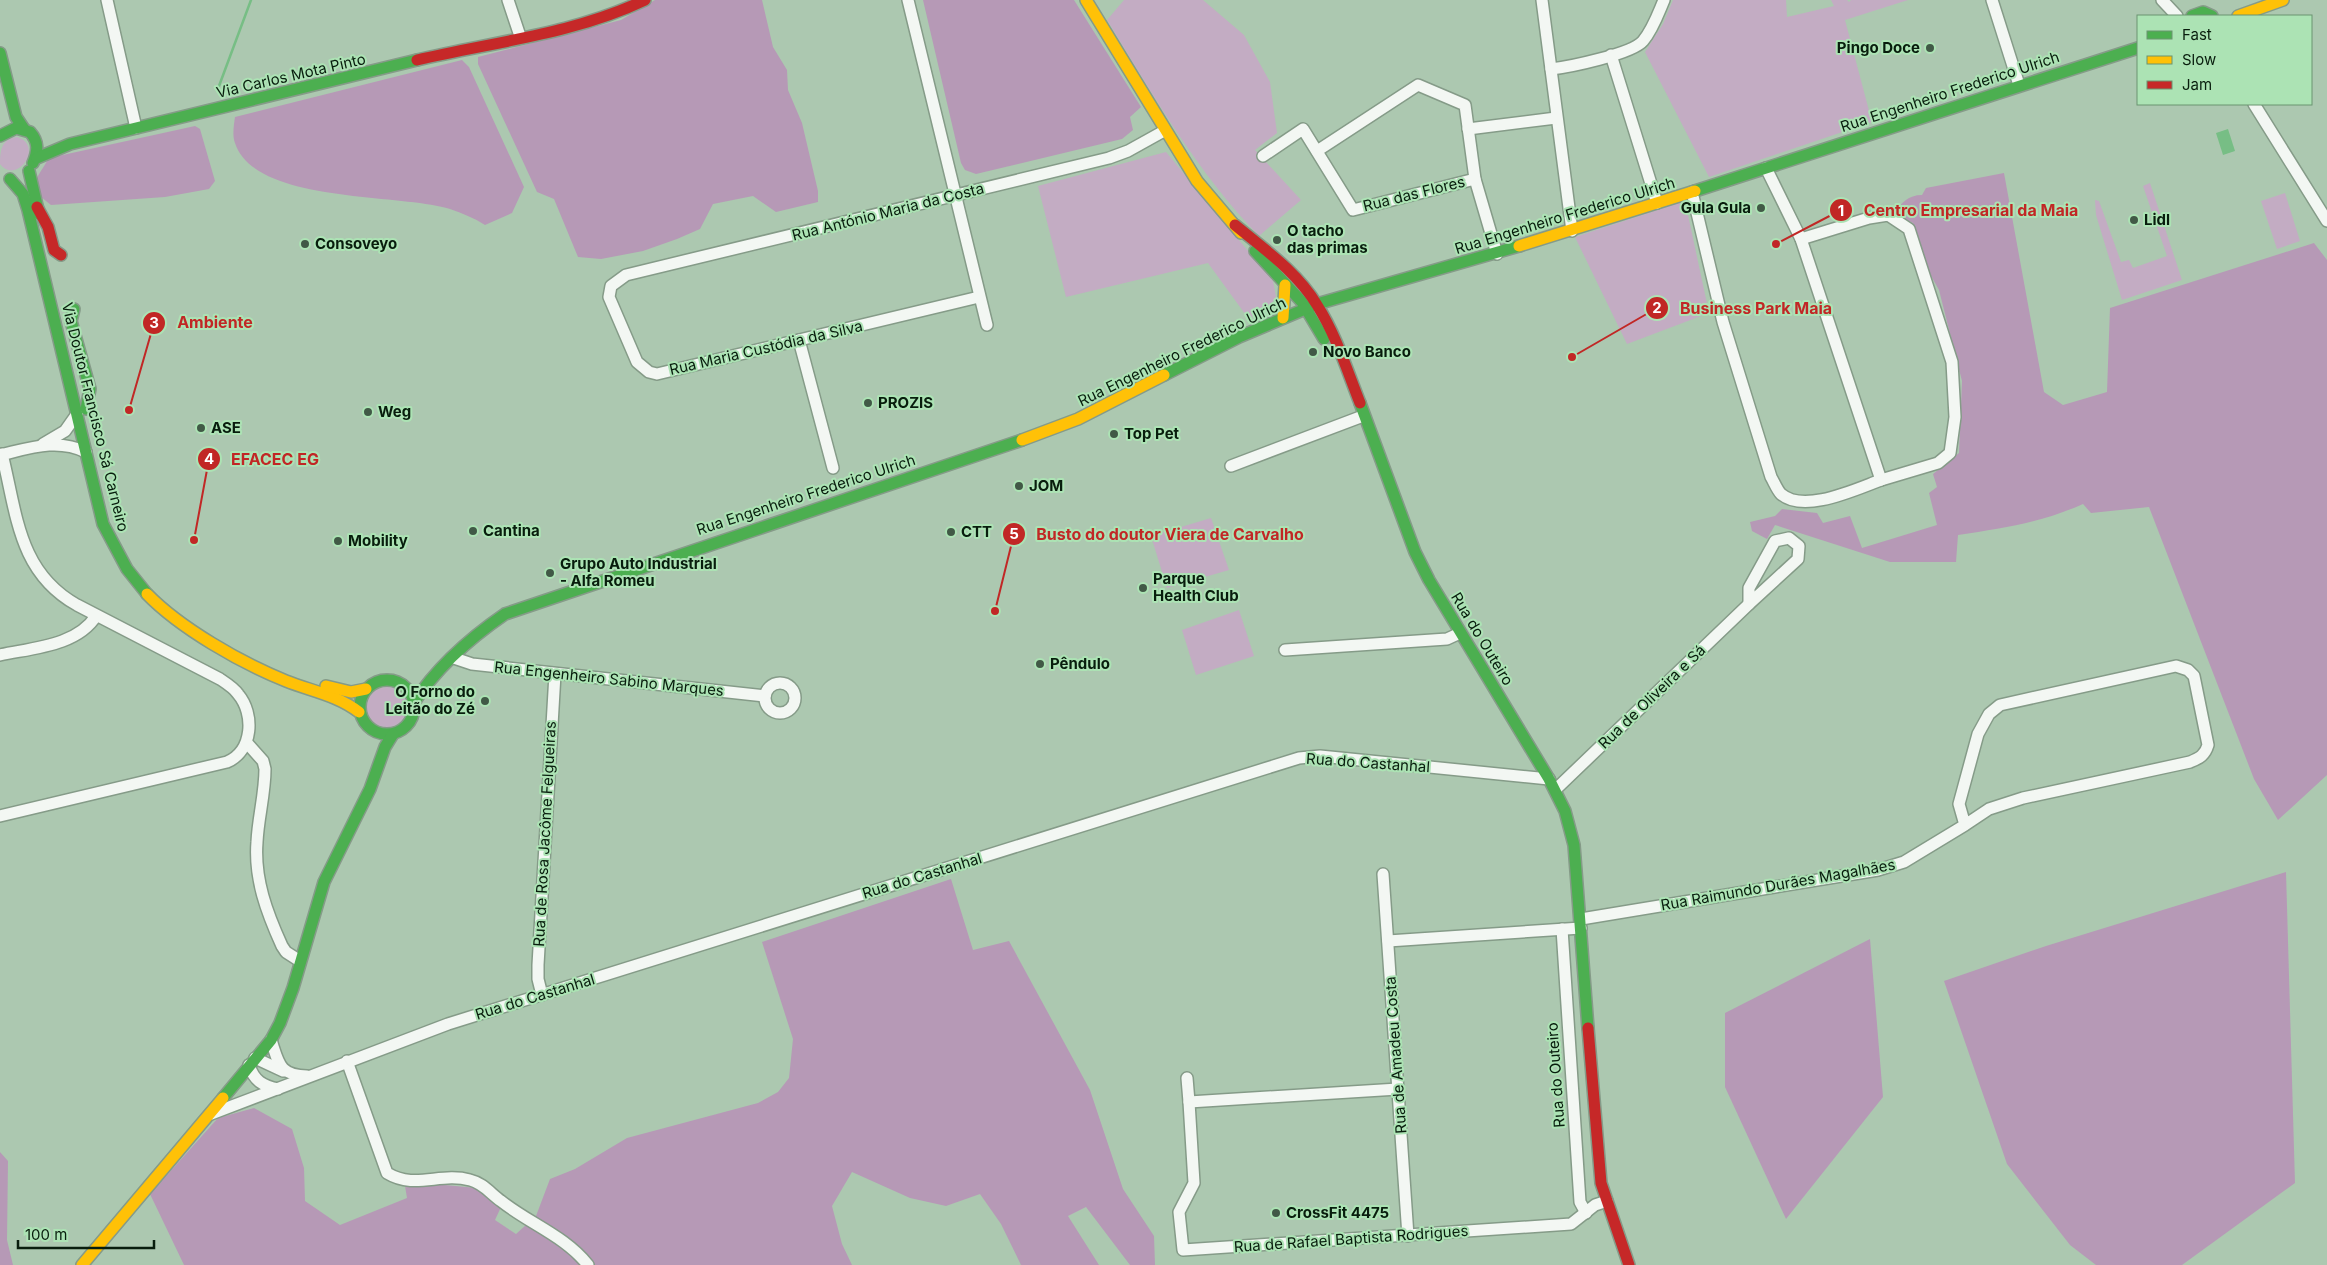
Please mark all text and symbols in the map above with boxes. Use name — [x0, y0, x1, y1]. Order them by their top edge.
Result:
legend — [2137, 15, 2312, 105]
text: Fast — [2182, 25, 2212, 44]
place label: Pingo Doce — [1837, 38, 1920, 57]
marker: Pingo Doce — [1924, 42, 1936, 54]
street label: Rua Engenheiro Frederico Ulrich — [1838, 47, 2062, 136]
street label: Via Carlos Mota Pinto — [214, 49, 367, 102]
text: Slow — [2182, 50, 2216, 69]
text: Jam — [2182, 75, 2212, 94]
street label: Rua das Flores — [1361, 172, 1467, 215]
street label: Rua Engenheiro Frederico Ulrich — [1452, 173, 1677, 258]
street label: Rua António Maria da Costa — [790, 178, 986, 245]
callout: Centro Empresarial da Maia — [1829, 195, 2088, 226]
place label: Gula Gula — [1681, 198, 1751, 217]
text: Centro Empresarial da Maia — [1864, 200, 2078, 220]
text: 1 — [1838, 201, 1844, 220]
marker: Gula Gula — [1755, 202, 1767, 214]
place label: Lidl — [2144, 210, 2170, 229]
marker: Lidl — [2128, 214, 2140, 226]
place label: O tacho das primas — [1287, 221, 1368, 257]
place label: Consoveyo — [315, 234, 397, 253]
marker: O tacho das primas — [1271, 234, 1283, 246]
marker: Consoveyo — [299, 238, 311, 250]
street label: Rua Engenheiro Frederico Ulrich — [1075, 293, 1289, 410]
callout: Business Park Maia — [1645, 293, 1842, 324]
text: 2 — [1652, 298, 1662, 317]
text: Business Park Maia — [1680, 298, 1832, 318]
street label: Via Doutor Francisco Sá Carneiro — [58, 300, 133, 533]
callout: Ambiente — [142, 307, 262, 338]
text: Ambiente — [177, 312, 253, 332]
text: 3 — [149, 313, 159, 332]
street label: Rua Maria Custódia da Silva — [667, 316, 864, 379]
place label: Novo Banco — [1323, 342, 1411, 361]
marker: Novo Banco — [1307, 346, 1319, 358]
place label: PROZIS — [878, 393, 933, 412]
marker: PROZIS — [862, 397, 874, 409]
place label: Weg — [378, 402, 411, 421]
marker: Weg — [362, 406, 374, 418]
place label: ASE — [211, 418, 241, 437]
marker: ASE — [195, 422, 207, 434]
place label: Top Pet — [1124, 424, 1180, 443]
marker: Top Pet — [1108, 428, 1120, 440]
callout: EFACEC EG — [196, 444, 329, 475]
text: 4 — [204, 449, 214, 468]
text: EFACEC EG — [231, 449, 319, 469]
street label: Rua Engenheiro Frederico Ulrich — [694, 450, 918, 539]
place label: JOM — [1029, 476, 1063, 495]
marker: JOM — [1013, 480, 1025, 492]
callout: Busto do doutor Viera de Carvalho — [1001, 518, 1314, 549]
place label: Cantina — [483, 521, 540, 540]
place label: CTT — [961, 522, 992, 541]
text: 5 — [1009, 524, 1019, 543]
text: Busto do doutor Viera de Carvalho — [1036, 524, 1304, 544]
marker: Cantina — [467, 525, 479, 537]
marker: CTT — [945, 526, 957, 538]
place label: Mobility — [348, 531, 408, 550]
marker: Mobility — [332, 535, 344, 547]
place label: Grupo Auto Industrial - Alfa Romeu — [560, 554, 717, 590]
marker: Grupo Auto Industrial - Alfa Romeu — [544, 567, 556, 579]
place label: Parque Health Club — [1153, 569, 1239, 605]
marker: Parque Health Club — [1137, 582, 1149, 594]
street label: Rua do Outeiro — [1447, 589, 1518, 689]
street label: Rua de Oliveira e Sá — [1594, 641, 1709, 753]
place label: Pêndulo — [1050, 654, 1110, 673]
street label: Rua Engenheiro Sabino Marques — [493, 657, 725, 700]
marker: Pêndulo — [1034, 658, 1046, 670]
place label: O Forno do Leitão do Zé — [385, 682, 475, 718]
marker: O Forno do Leitão do Zé — [479, 695, 491, 707]
street label: Rua de Rosa Jacôme Felgueiras — [529, 721, 560, 947]
street label: Rua do Castanhal — [1305, 749, 1431, 776]
street label: Rua do Castanhal — [860, 848, 984, 903]
street label: Rua Raimundo Durães Magalhães — [1659, 854, 1897, 915]
street label: Rua do Castanhal — [473, 969, 597, 1024]
street label: Rua de Amadeu Costa — [1381, 976, 1410, 1134]
street label: Rua do Outeiro — [1542, 1022, 1569, 1128]
place label: CrossFit 4475 — [1286, 1203, 1389, 1222]
marker: CrossFit 4475 — [1270, 1207, 1282, 1219]
scale bar — [18, 1218, 154, 1250]
street label: Rua de Rafael Baptista Rodrigues — [1233, 1221, 1469, 1256]
text: 100 m — [25, 1225, 67, 1244]

